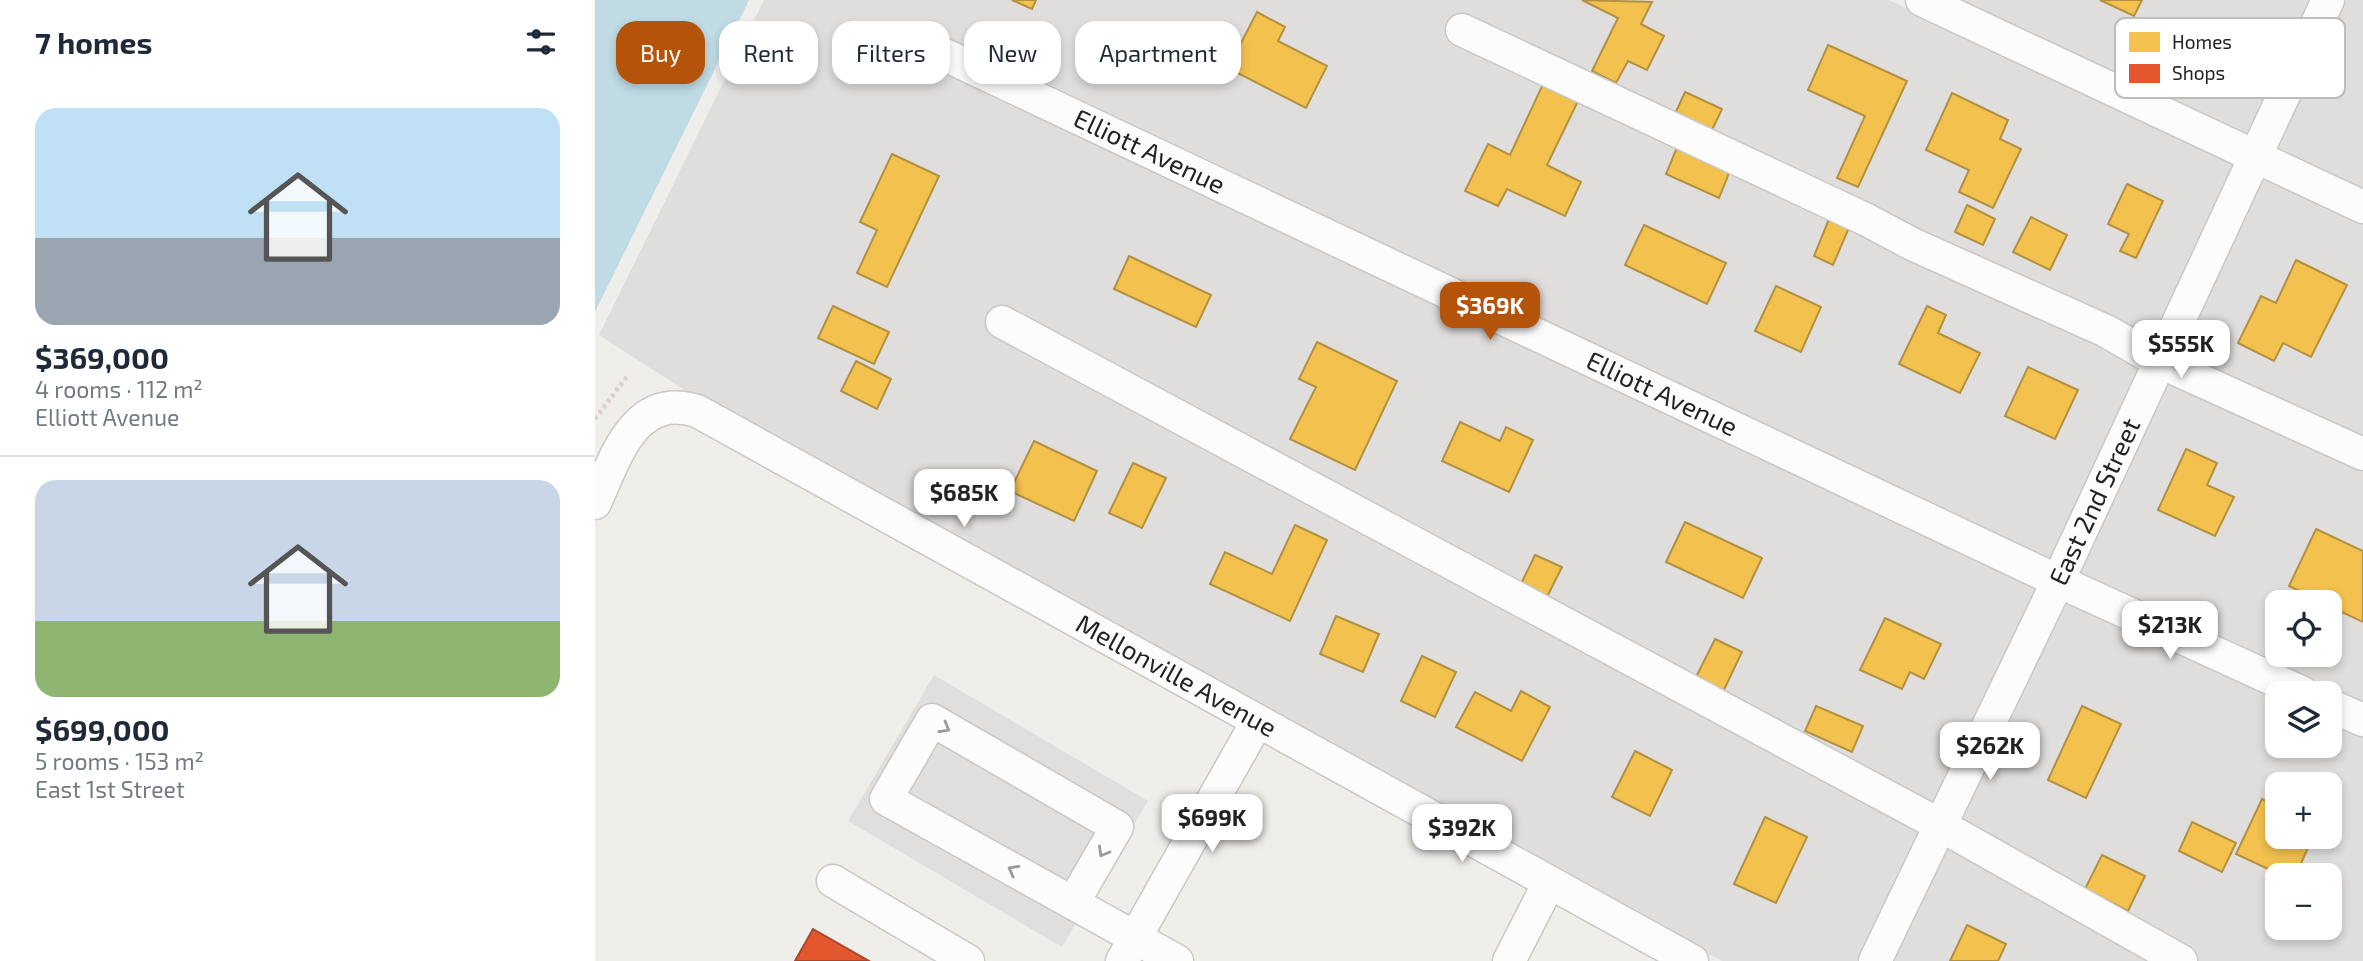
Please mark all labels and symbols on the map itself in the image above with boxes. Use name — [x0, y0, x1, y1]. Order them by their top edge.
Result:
legend — [2115, 18, 2345, 98]
text: Homes — [2172, 30, 2232, 53]
text: Shops — [2172, 61, 2225, 84]
street label: Elliott Avenue — [1069, 101, 1230, 199]
pin: $369K — [1441, 282, 1539, 342]
pin: $555K — [2132, 320, 2230, 380]
street label: Elliott Avenue — [1582, 344, 1743, 441]
street label: East 2nd Street — [2041, 413, 2146, 590]
pin: $685K — [915, 470, 1013, 529]
pin: $213K — [2121, 602, 2219, 661]
street label: Mellonville Avenue — [1071, 607, 1283, 742]
one-way arrow — [938, 720, 951, 733]
pin: $262K — [1941, 722, 2039, 782]
pin: $699K — [1163, 794, 1261, 854]
pin: $392K — [1413, 804, 1511, 864]
one-way arrow — [1098, 845, 1111, 857]
one-way arrow — [1008, 865, 1021, 878]

